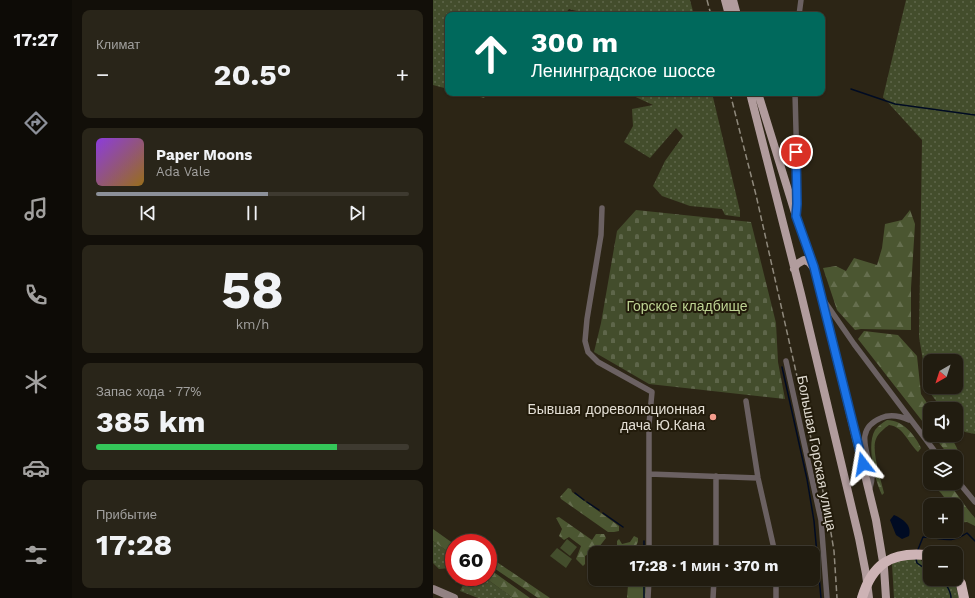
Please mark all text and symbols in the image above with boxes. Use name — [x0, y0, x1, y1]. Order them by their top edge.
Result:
text: 300 m — [531, 26, 618, 59]
icon: ahead — [465, 28, 517, 80]
text: 17:27 — [13, 29, 59, 50]
text: Климат — [96, 37, 140, 52]
text: 20.5° — [214, 57, 291, 92]
text: Ленинградское шоссе — [531, 60, 716, 81]
text: − — [96, 62, 109, 87]
text: + — [396, 62, 409, 87]
icon: directions — [22, 109, 50, 137]
pin — [779, 135, 813, 169]
icon: arrive — [785, 141, 807, 163]
text: Paper Moons — [156, 146, 252, 164]
text: Ada Vale — [156, 164, 210, 179]
icon: music — [22, 195, 50, 223]
icon: previous — [137, 202, 159, 224]
icon: pause — [241, 202, 263, 224]
icon: next — [346, 202, 368, 224]
text: 58 — [221, 260, 284, 321]
icon: phone — [22, 281, 50, 309]
park label: Горское кладбище — [626, 298, 748, 314]
text: km/h — [236, 317, 269, 332]
north arrow — [923, 354, 963, 394]
map controls — [923, 354, 963, 586]
icon: climate — [22, 368, 50, 396]
street label: Большая Горская улица — [794, 374, 840, 532]
text: Запас хода · 77% — [96, 384, 201, 399]
place label: Бывшая дореволюционная дача Ю.Кана — [528, 401, 705, 433]
button: sound — [923, 402, 963, 442]
text: 385 km — [96, 404, 206, 439]
marker: Бывшая дореволюционная дача Ю.Кана — [708, 412, 718, 422]
position arrow — [842, 443, 884, 485]
button: layers — [923, 450, 963, 490]
icon: car — [22, 454, 50, 482]
button: + — [923, 498, 963, 538]
text: Прибытие — [96, 507, 157, 522]
text: 17:28 — [96, 527, 172, 562]
speed limit sign: 60 — [445, 534, 497, 586]
icon: filters — [22, 541, 50, 569]
button: − — [923, 546, 963, 586]
text: 17:28 · 1 мин · 370 m — [630, 557, 778, 575]

